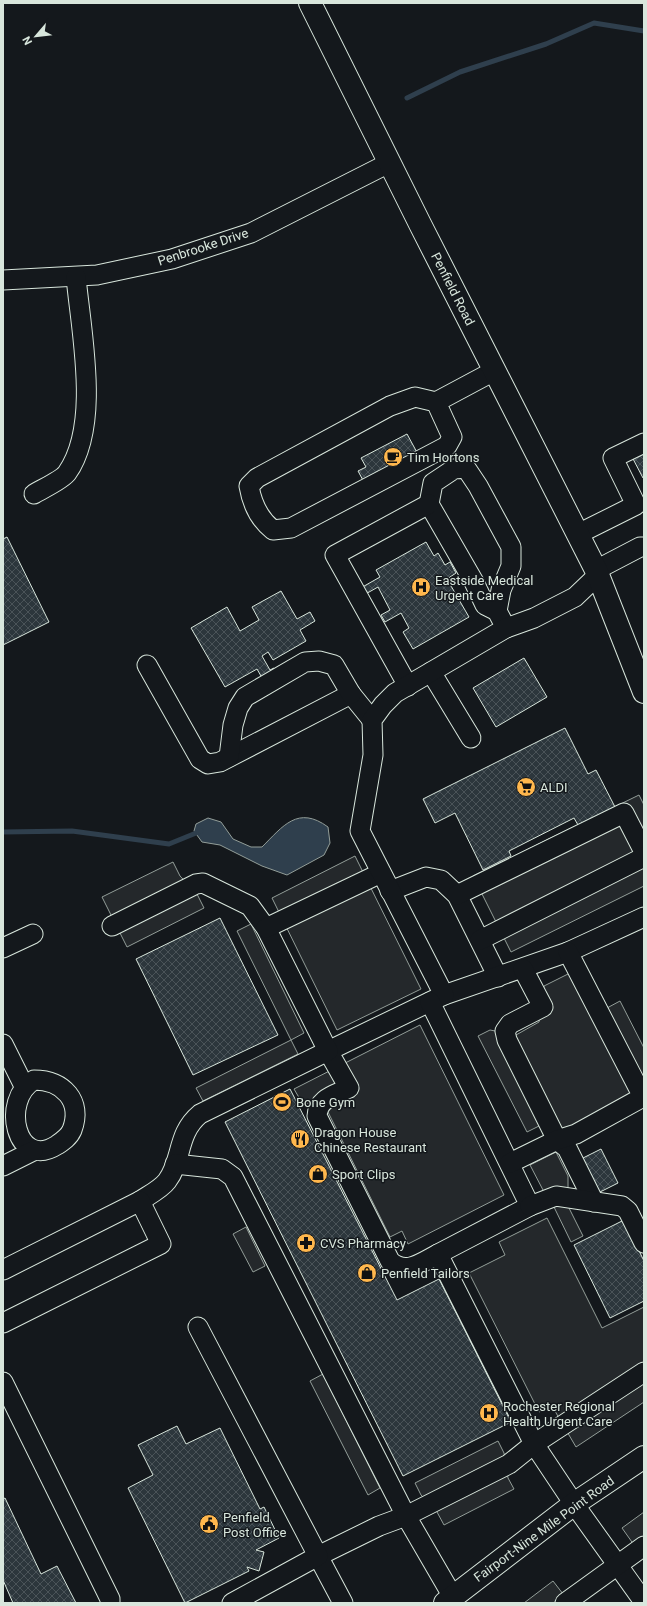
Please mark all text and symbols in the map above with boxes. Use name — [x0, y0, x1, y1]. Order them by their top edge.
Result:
north arrow — [16, 16, 56, 56]
text: N — [20, 34, 35, 47]
street label: Penbrooke Drive — [156, 225, 250, 269]
street label: Penfield Road — [428, 250, 478, 328]
cafe icon: Tim Hortons — [382, 446, 404, 468]
place label: Tim Hortons — [407, 450, 480, 465]
place label: Eastside Medical Urgent Care — [435, 573, 534, 603]
hospital icon: Eastside Medical Urgent Care — [410, 576, 432, 598]
supermarket icon: ALDI — [515, 776, 537, 798]
place label: ALDI — [540, 780, 568, 795]
sports icon: Bone Gym — [271, 1091, 293, 1113]
place label: Bone Gym — [296, 1095, 355, 1110]
place label: Dragon House Chinese Restaurant — [314, 1125, 426, 1155]
restaurant icon: Dragon House Chinese Restaurant — [289, 1128, 311, 1150]
shop icon: Sport Clips — [307, 1163, 329, 1185]
place label: Sport Clips — [332, 1167, 396, 1182]
pharmacy icon: CVS Pharmacy — [295, 1232, 317, 1254]
place label: CVS Pharmacy — [320, 1236, 406, 1251]
shop icon: Penfield Tailors — [356, 1262, 378, 1284]
place label: Penfield Tailors — [381, 1266, 470, 1281]
place label: Rochester Regional Health Urgent Care — [503, 1399, 615, 1429]
hospital icon: Rochester Regional Health Urgent Care — [478, 1402, 500, 1424]
street label: Fairport-Nine Mile Point Road — [471, 1473, 617, 1585]
place label: Penfield Post Office — [223, 1510, 287, 1540]
public building icon: Penfield Post Office — [198, 1513, 220, 1535]

